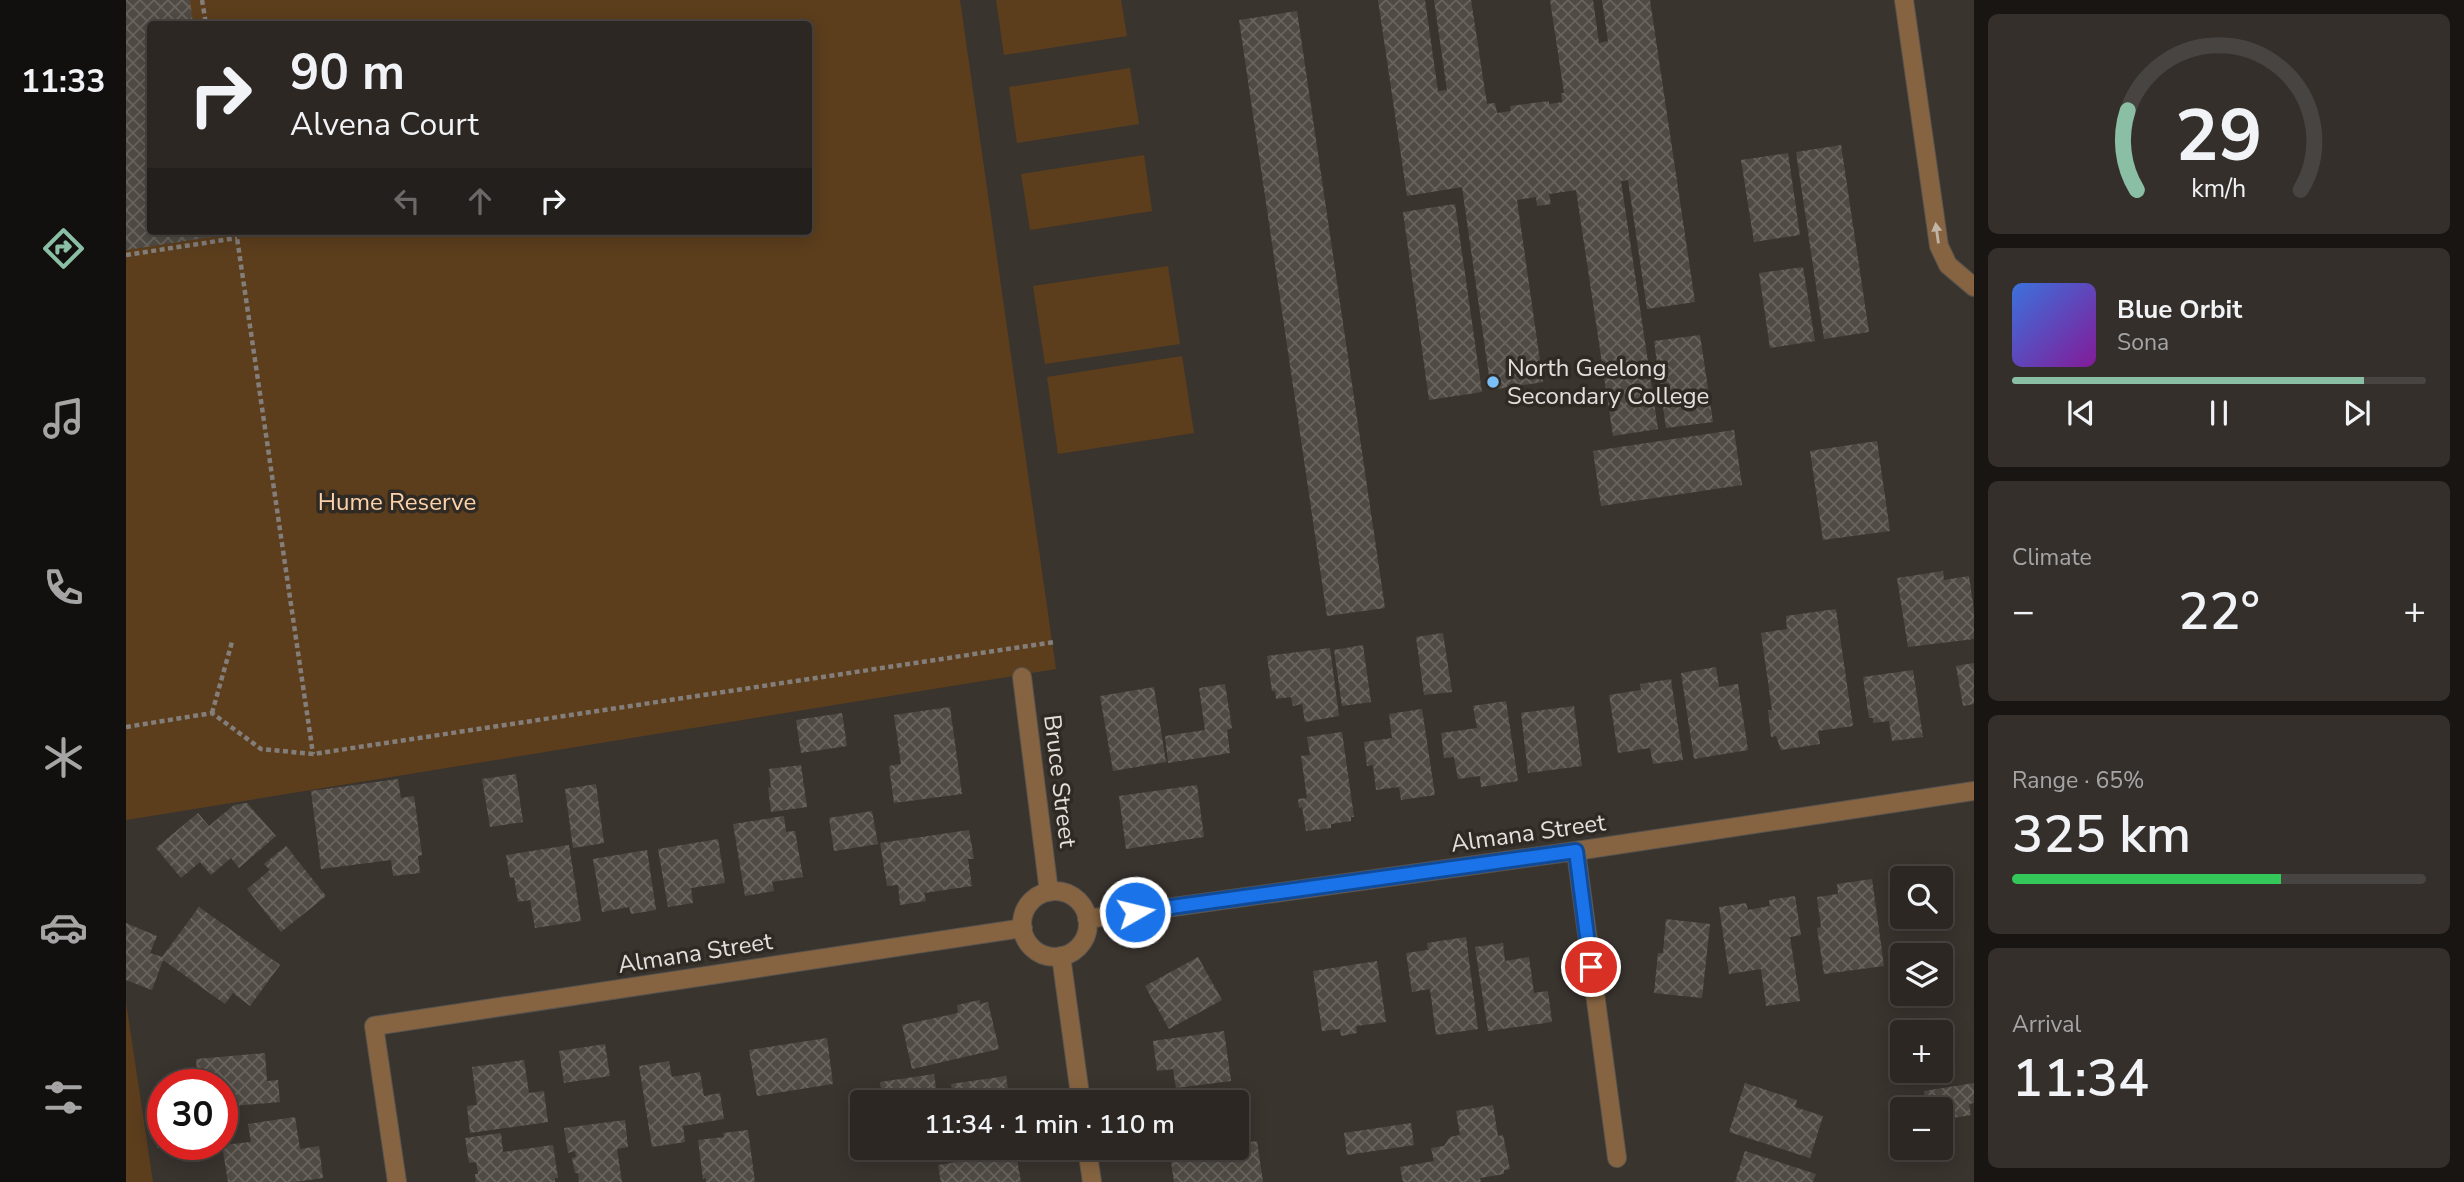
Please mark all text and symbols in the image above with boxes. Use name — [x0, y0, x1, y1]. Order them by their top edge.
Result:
text: 90 m — [290, 39, 405, 106]
icon: right — [175, 49, 266, 140]
text: 11:33 — [21, 60, 105, 103]
text: 29 — [2175, 86, 2263, 186]
text: Alvena Court — [290, 103, 479, 146]
text: km/h — [2191, 172, 2247, 206]
icon: left — [388, 182, 426, 220]
icon: ahead — [461, 182, 499, 220]
icon: right — [534, 182, 572, 220]
one-way arrow — [1931, 222, 1942, 244]
icon: directions — [39, 224, 88, 273]
text: Blue Orbit — [2117, 292, 2242, 327]
text: Sona — [2117, 327, 2169, 358]
place label: North Geelong Secondary College — [1507, 352, 1709, 412]
marker: North Geelong Secondary College — [1485, 374, 1501, 390]
icon: music — [39, 394, 88, 443]
icon: previous — [2062, 394, 2100, 432]
icon: pause — [2200, 394, 2238, 432]
icon: next — [2338, 394, 2376, 432]
park label: Hume Reserve — [318, 486, 476, 518]
text: Climate — [2012, 542, 2092, 573]
icon: phone — [39, 563, 88, 612]
text: 22° — [2178, 576, 2260, 647]
text: − — [2012, 586, 2035, 637]
text: + — [2403, 586, 2426, 637]
street label: Bruce Street — [1036, 713, 1084, 850]
icon: climate — [39, 733, 88, 782]
text: Range · 65% — [2012, 765, 2144, 796]
text: 325 km — [2012, 799, 2191, 870]
street label: Almana Street — [1449, 806, 1608, 860]
map controls — [1890, 866, 1953, 1160]
button: search — [1890, 866, 1953, 929]
position arrow — [1098, 875, 1172, 949]
icon: car — [39, 903, 88, 952]
street label: Almana Street — [616, 925, 775, 981]
pin — [1561, 937, 1621, 997]
button: layers — [1890, 943, 1953, 1006]
icon: arrive — [1572, 948, 1610, 986]
text: Arrival — [2012, 1009, 2081, 1040]
button: + — [1890, 1020, 1953, 1083]
text: 11:34 — [2012, 1043, 2149, 1114]
speed limit sign: 30 — [147, 1069, 238, 1160]
icon: filters — [39, 1073, 88, 1122]
button: − — [1890, 1097, 1953, 1160]
text: 11:34 · 1 min · 110 m — [924, 1107, 1175, 1142]

